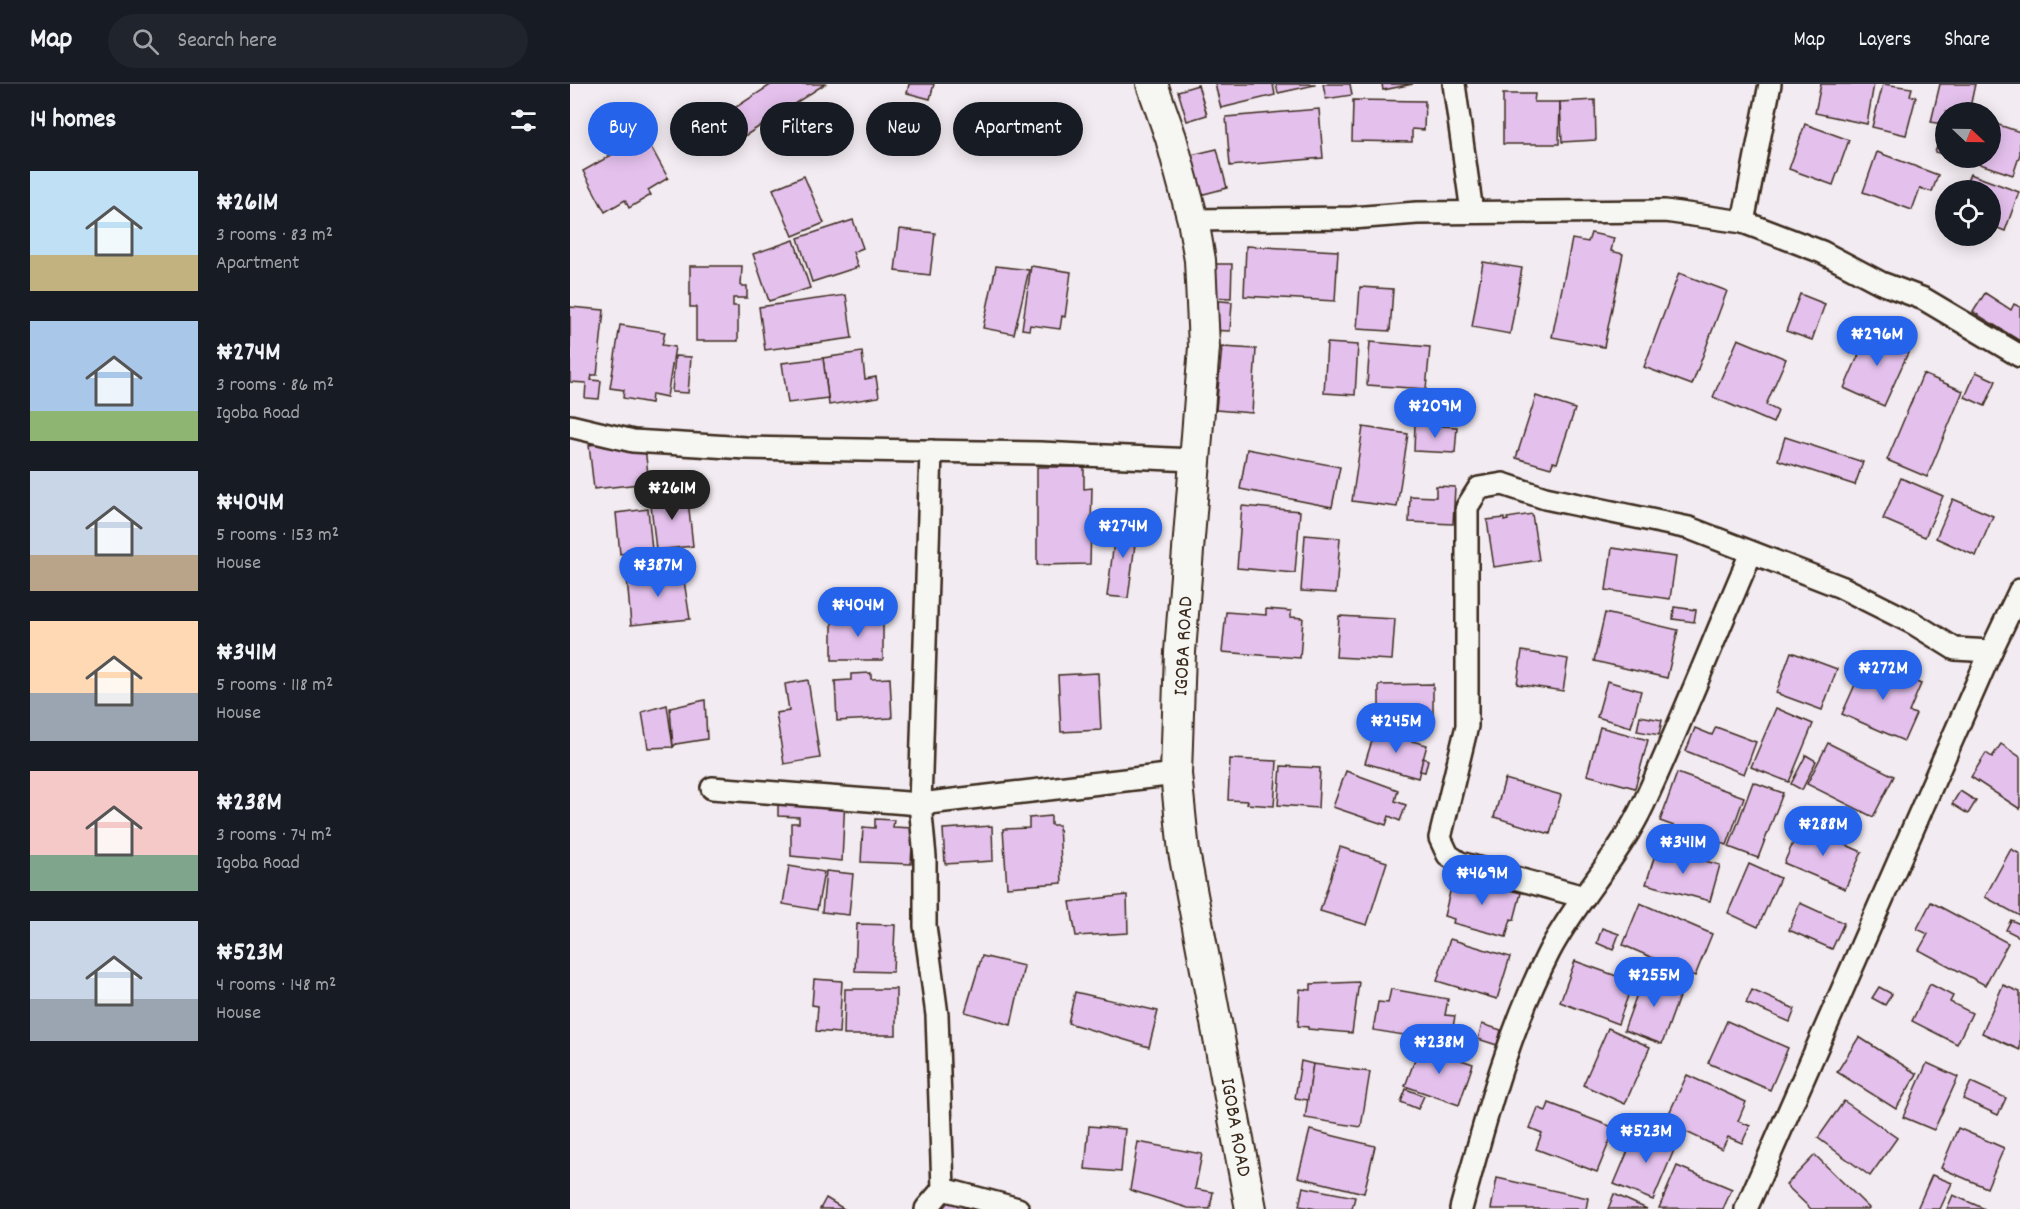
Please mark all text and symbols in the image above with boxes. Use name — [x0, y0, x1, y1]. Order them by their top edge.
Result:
search box — [108, 14, 528, 68]
text: Map — [30, 21, 72, 61]
icon: search — [129, 25, 162, 58]
text: Search here — [177, 26, 277, 57]
text: Map — [1794, 26, 1825, 56]
text: Layers — [1858, 26, 1911, 56]
text: Share — [1944, 26, 1990, 56]
text: 14 homes — [30, 102, 116, 139]
chip: Buy — [588, 102, 658, 156]
chip: Rent — [670, 102, 748, 156]
chip: Filters — [760, 102, 854, 156]
chip: New — [866, 102, 941, 156]
chip: Apartment — [953, 102, 1083, 156]
north arrow — [1935, 102, 2001, 168]
map controls — [1935, 102, 2001, 246]
icon: filters — [507, 104, 540, 137]
button: locate — [1935, 180, 2001, 246]
text: ₦261M — [216, 185, 278, 222]
icon: home — [78, 195, 150, 267]
text: 3 rooms · 83 m² — [216, 222, 333, 250]
text: Apartment — [216, 250, 299, 278]
pin: ₦296M — [1835, 316, 1919, 367]
text: ₦296M — [1851, 321, 1903, 349]
text: ₦274M — [216, 335, 280, 372]
icon: home — [78, 345, 150, 417]
text: 3 rooms · 86 m² — [216, 372, 334, 400]
pin: ₦209M — [1393, 388, 1477, 439]
text: ₦209M — [1408, 393, 1462, 421]
text: Igoba Road — [216, 400, 300, 428]
pin: ₦261M — [630, 470, 714, 521]
text: ₦261M — [648, 475, 696, 503]
text: ₦404M — [216, 485, 284, 522]
icon: home — [78, 495, 150, 567]
pin: ₦274M — [1081, 508, 1165, 559]
text: ₦274M — [1098, 513, 1148, 541]
text: 5 rooms · 153 m² — [216, 522, 339, 550]
pin: ₦387M — [616, 547, 700, 598]
text: House — [216, 550, 261, 578]
text: ₦387M — [633, 552, 683, 580]
pin: ₦404M — [816, 587, 900, 638]
text: ₦404M — [832, 592, 884, 620]
street label: IGOBA ROAD — [1167, 595, 1203, 697]
text: ₦341M — [216, 635, 276, 672]
icon: home — [78, 645, 150, 717]
pin: ₦272M — [1841, 650, 1925, 701]
text: ₦272M — [1858, 655, 1908, 683]
text: 5 rooms · 118 m² — [216, 672, 333, 700]
text: House — [216, 700, 261, 728]
pin: ₦245M — [1354, 703, 1438, 754]
text: ₦245M — [1370, 708, 1422, 736]
text: ₦238M — [216, 785, 282, 822]
icon: home — [78, 795, 150, 867]
pin: ₦288M — [1781, 806, 1865, 857]
text: ₦288M — [1798, 811, 1848, 839]
text: 3 rooms · 74 m² — [216, 822, 332, 850]
pin: ₦341M — [1641, 824, 1725, 875]
text: ₦341M — [1660, 829, 1706, 857]
text: Igoba Road — [216, 850, 300, 878]
pin: ₦469M — [1440, 855, 1524, 906]
text: ₦469M — [1456, 860, 1508, 888]
text: ₦523M — [216, 935, 283, 972]
icon: home — [78, 945, 150, 1017]
pin: ₦255M — [1612, 957, 1696, 1008]
text: ₦255M — [1628, 962, 1680, 990]
text: 4 rooms · 148 m² — [216, 972, 336, 1000]
text: House — [216, 1000, 261, 1028]
pin: ₦238M — [1397, 1024, 1481, 1075]
text: ₦238M — [1414, 1029, 1464, 1057]
street label: IGOBA ROAD — [1211, 1076, 1258, 1180]
pin: ₦523M — [1604, 1113, 1688, 1164]
text: ₦523M — [1620, 1118, 1672, 1146]

